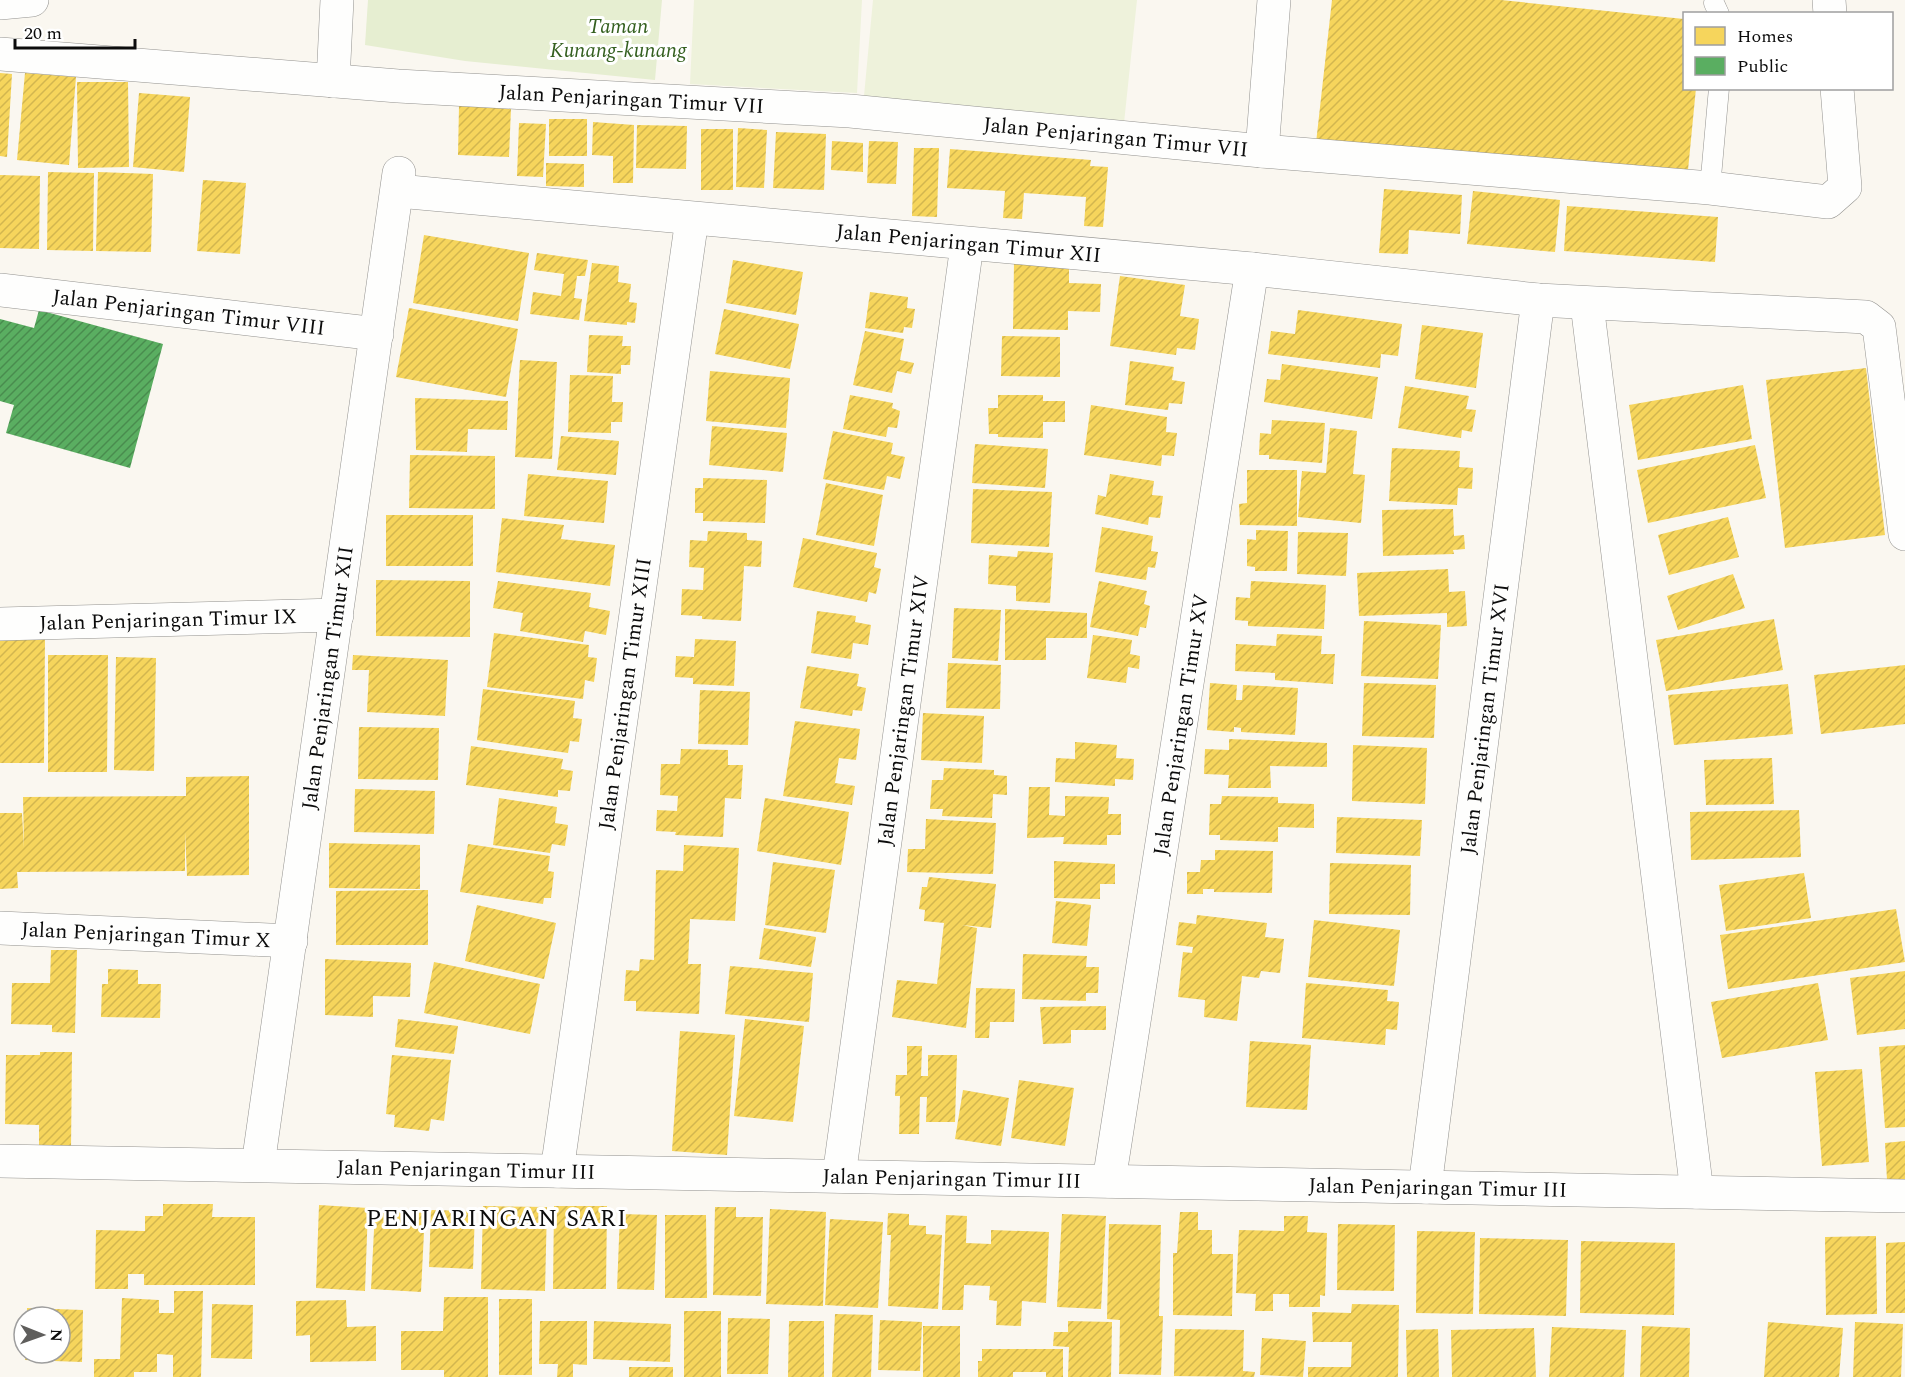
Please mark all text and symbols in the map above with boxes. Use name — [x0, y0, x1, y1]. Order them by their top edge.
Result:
park label: Taman Kunang-kunang — [550, 11, 687, 67]
scale bar — [15, 12, 135, 50]
legend — [1683, 12, 1893, 90]
text: 20 m — [24, 20, 62, 47]
text: Homes — [1737, 23, 1793, 50]
text: Public — [1737, 53, 1788, 80]
street label: Jalan Penjaringan Timur VII — [498, 77, 765, 123]
street label: Jalan Penjaringan Timur VII — [982, 109, 1250, 167]
street label: Jalan Penjaringan Timur XII — [835, 216, 1102, 272]
street label: Jalan Penjaringan Timur VIII — [51, 281, 327, 345]
street label: Jalan Penjaringan Timur XII — [294, 544, 363, 812]
street label: Jalan Penjaringan Timur XIII — [591, 556, 661, 832]
street label: Jalan Penjaringan Timur XIV — [870, 573, 938, 848]
street label: Jalan Penjaringan Timur XVI — [1453, 581, 1519, 856]
street label: Jalan Penjaringan Timur XV — [1145, 591, 1218, 858]
street label: Jalan Penjaringan Timur IX — [39, 601, 297, 640]
street label: Jalan Penjaringan Timur X — [20, 914, 271, 957]
street label: Jalan Penjaringan Timur III — [336, 1152, 596, 1189]
street label: Jalan Penjaringan Timur III — [822, 1161, 1081, 1198]
street label: Jalan Penjaringan Timur III — [1308, 1170, 1567, 1207]
district label: PENJARINGAN SARI — [366, 1201, 628, 1237]
north arrow — [12, 1305, 72, 1365]
text: N — [44, 1329, 68, 1342]

